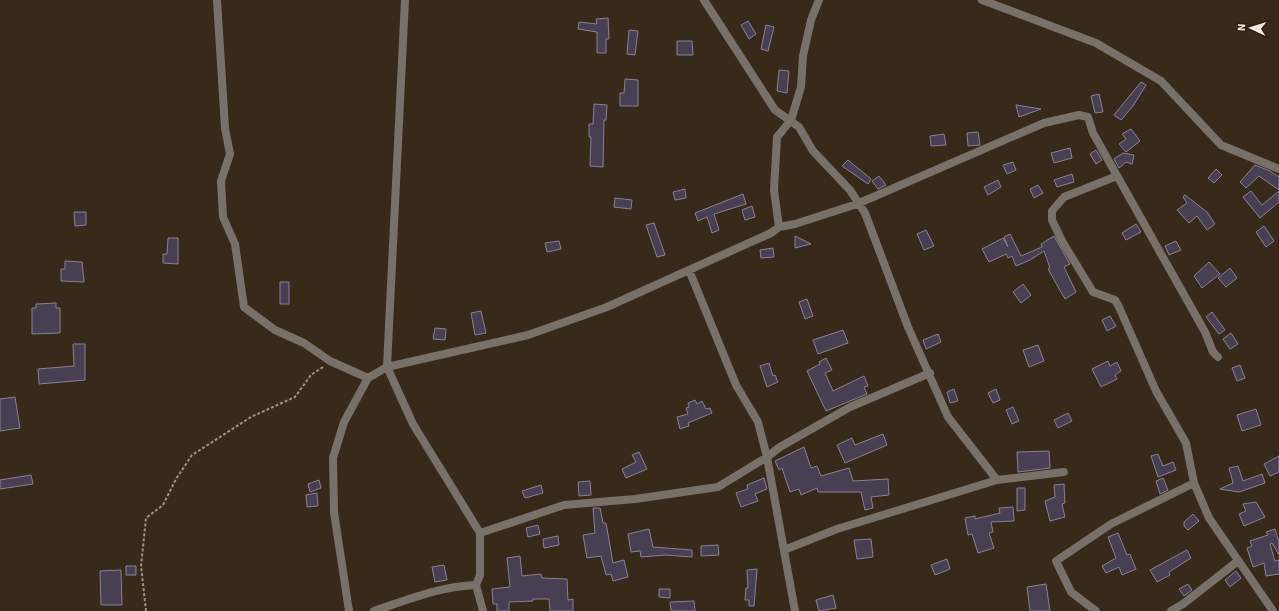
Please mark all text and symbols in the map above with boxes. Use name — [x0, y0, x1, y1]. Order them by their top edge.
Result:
north arrow — [1231, 8, 1271, 48]
text: N — [1234, 23, 1249, 32]

